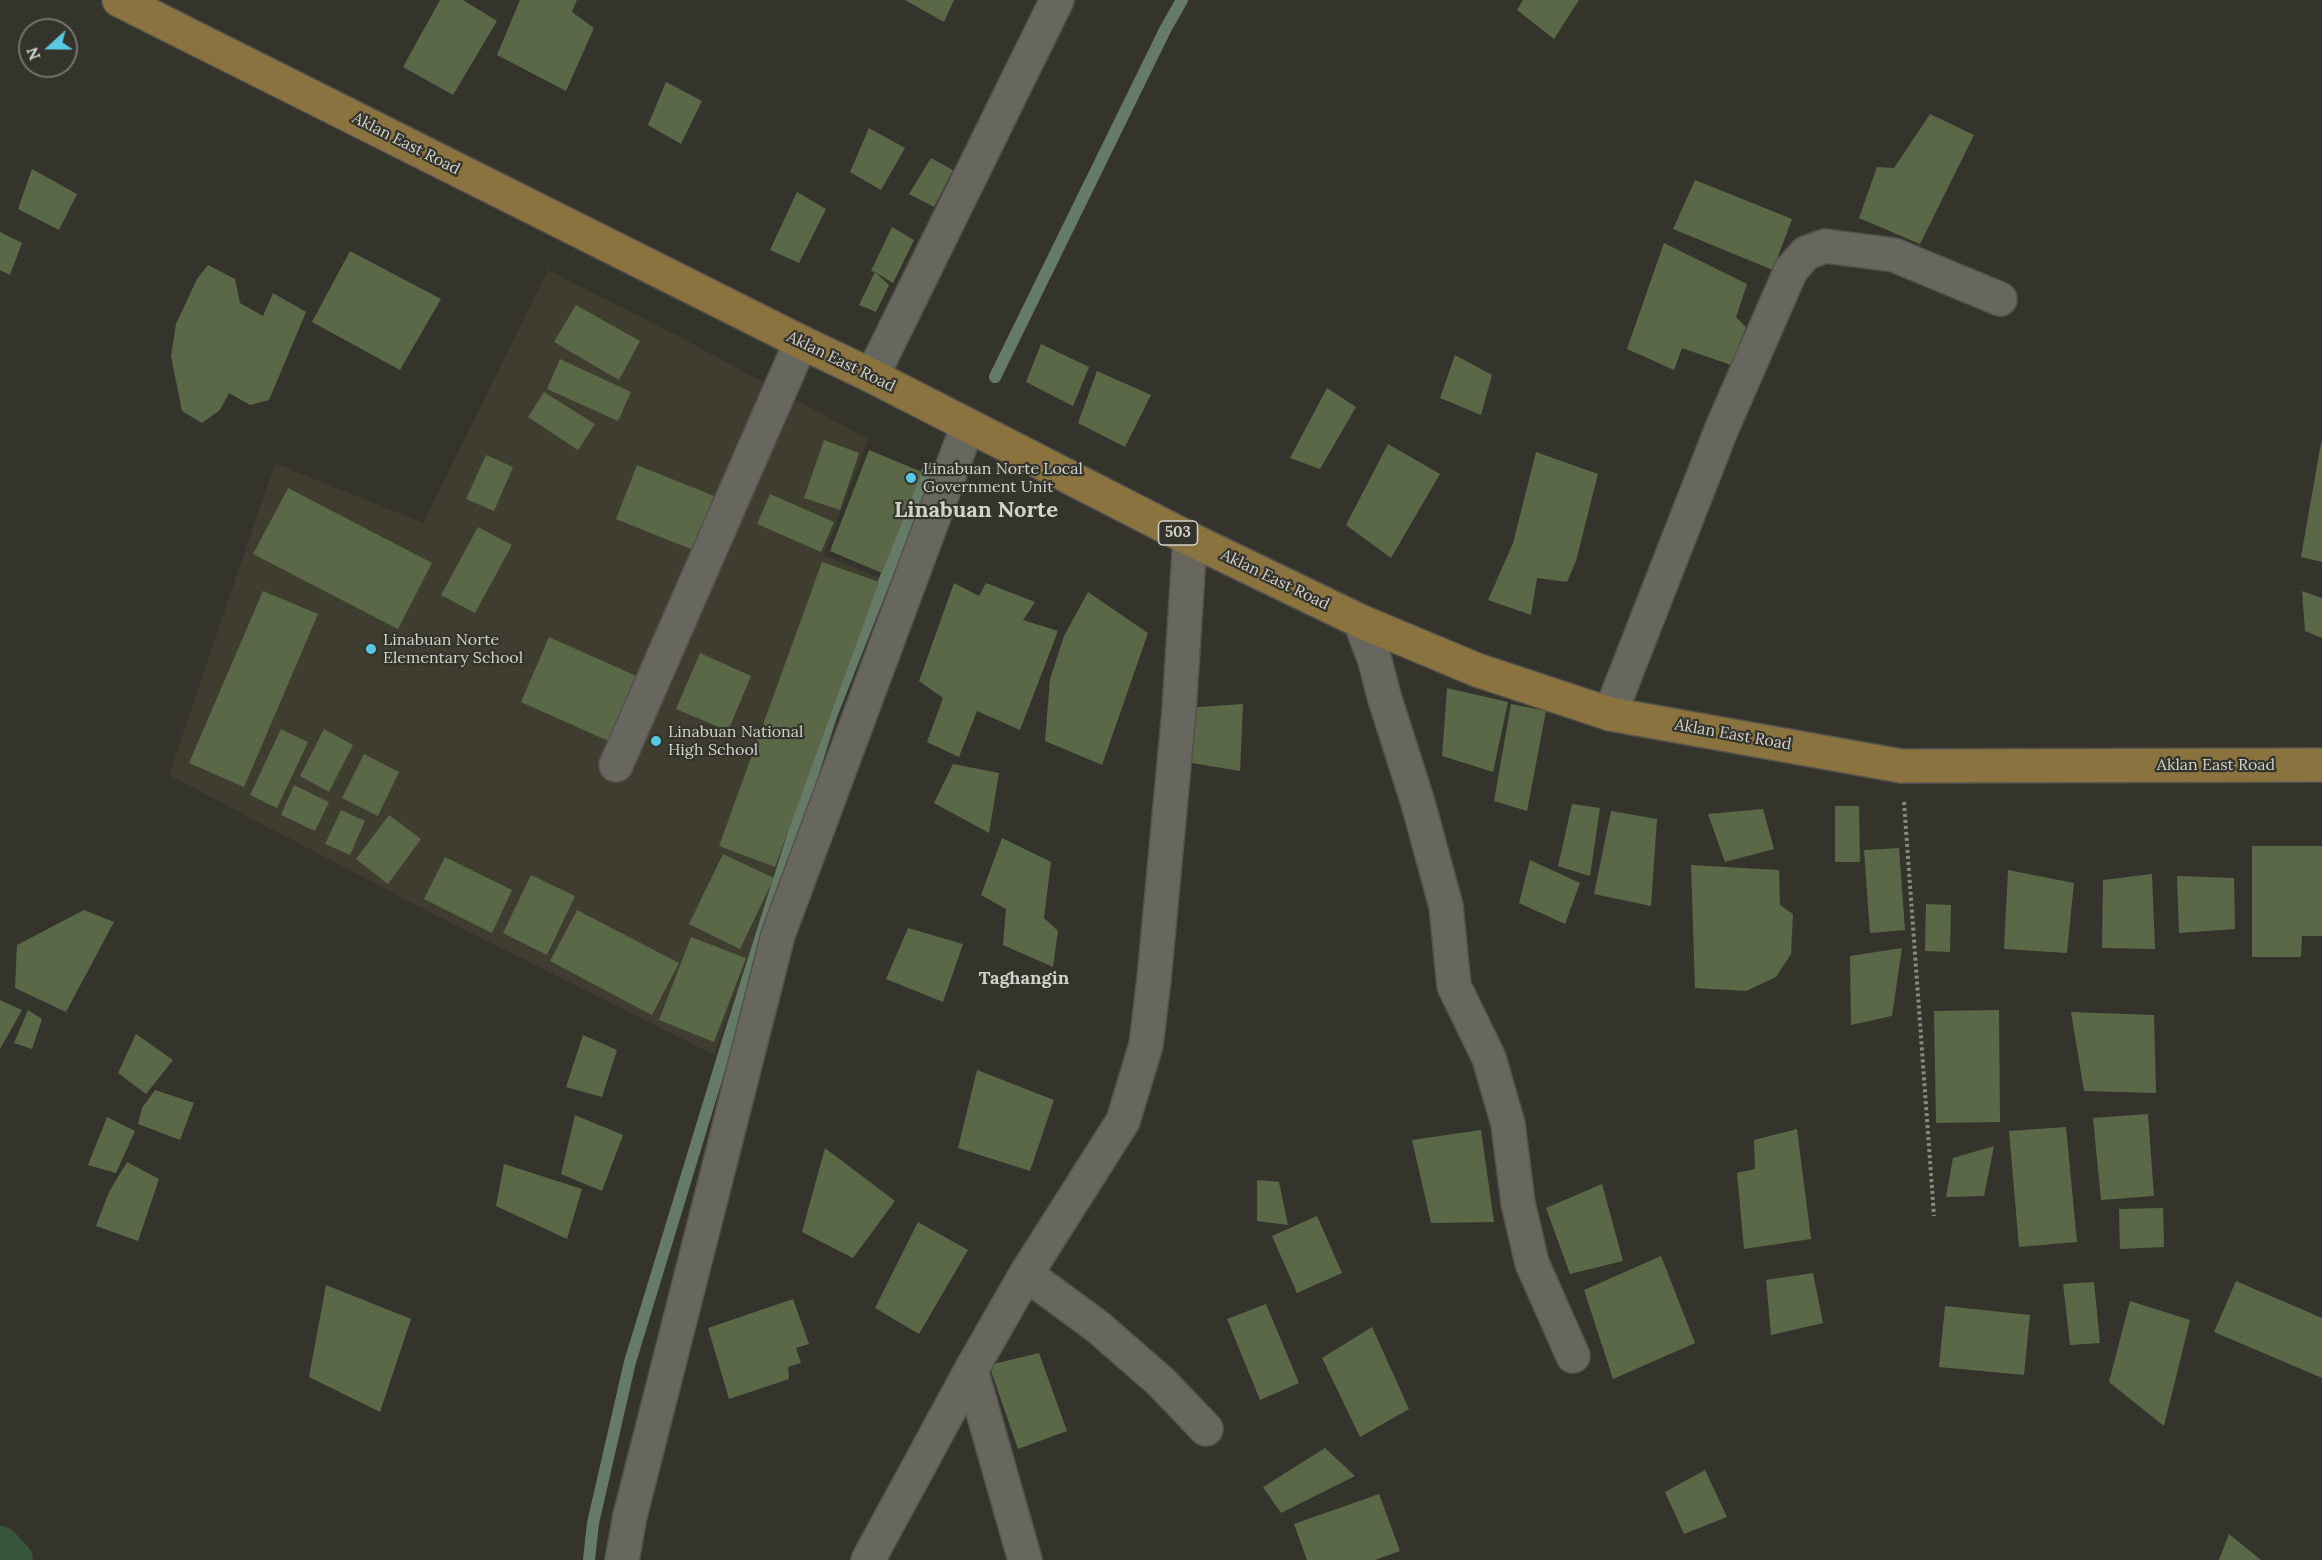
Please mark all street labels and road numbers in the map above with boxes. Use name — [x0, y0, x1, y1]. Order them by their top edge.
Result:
street label: Aklan East Road — [349, 109, 463, 179]
street label: Aklan East Road — [784, 327, 898, 397]
road number: 503 — [1158, 521, 1198, 545]
street label: Aklan East Road — [1218, 545, 1332, 615]
street label: Aklan East Road — [1673, 715, 1793, 755]
street label: Aklan East Road — [2157, 755, 2275, 775]

